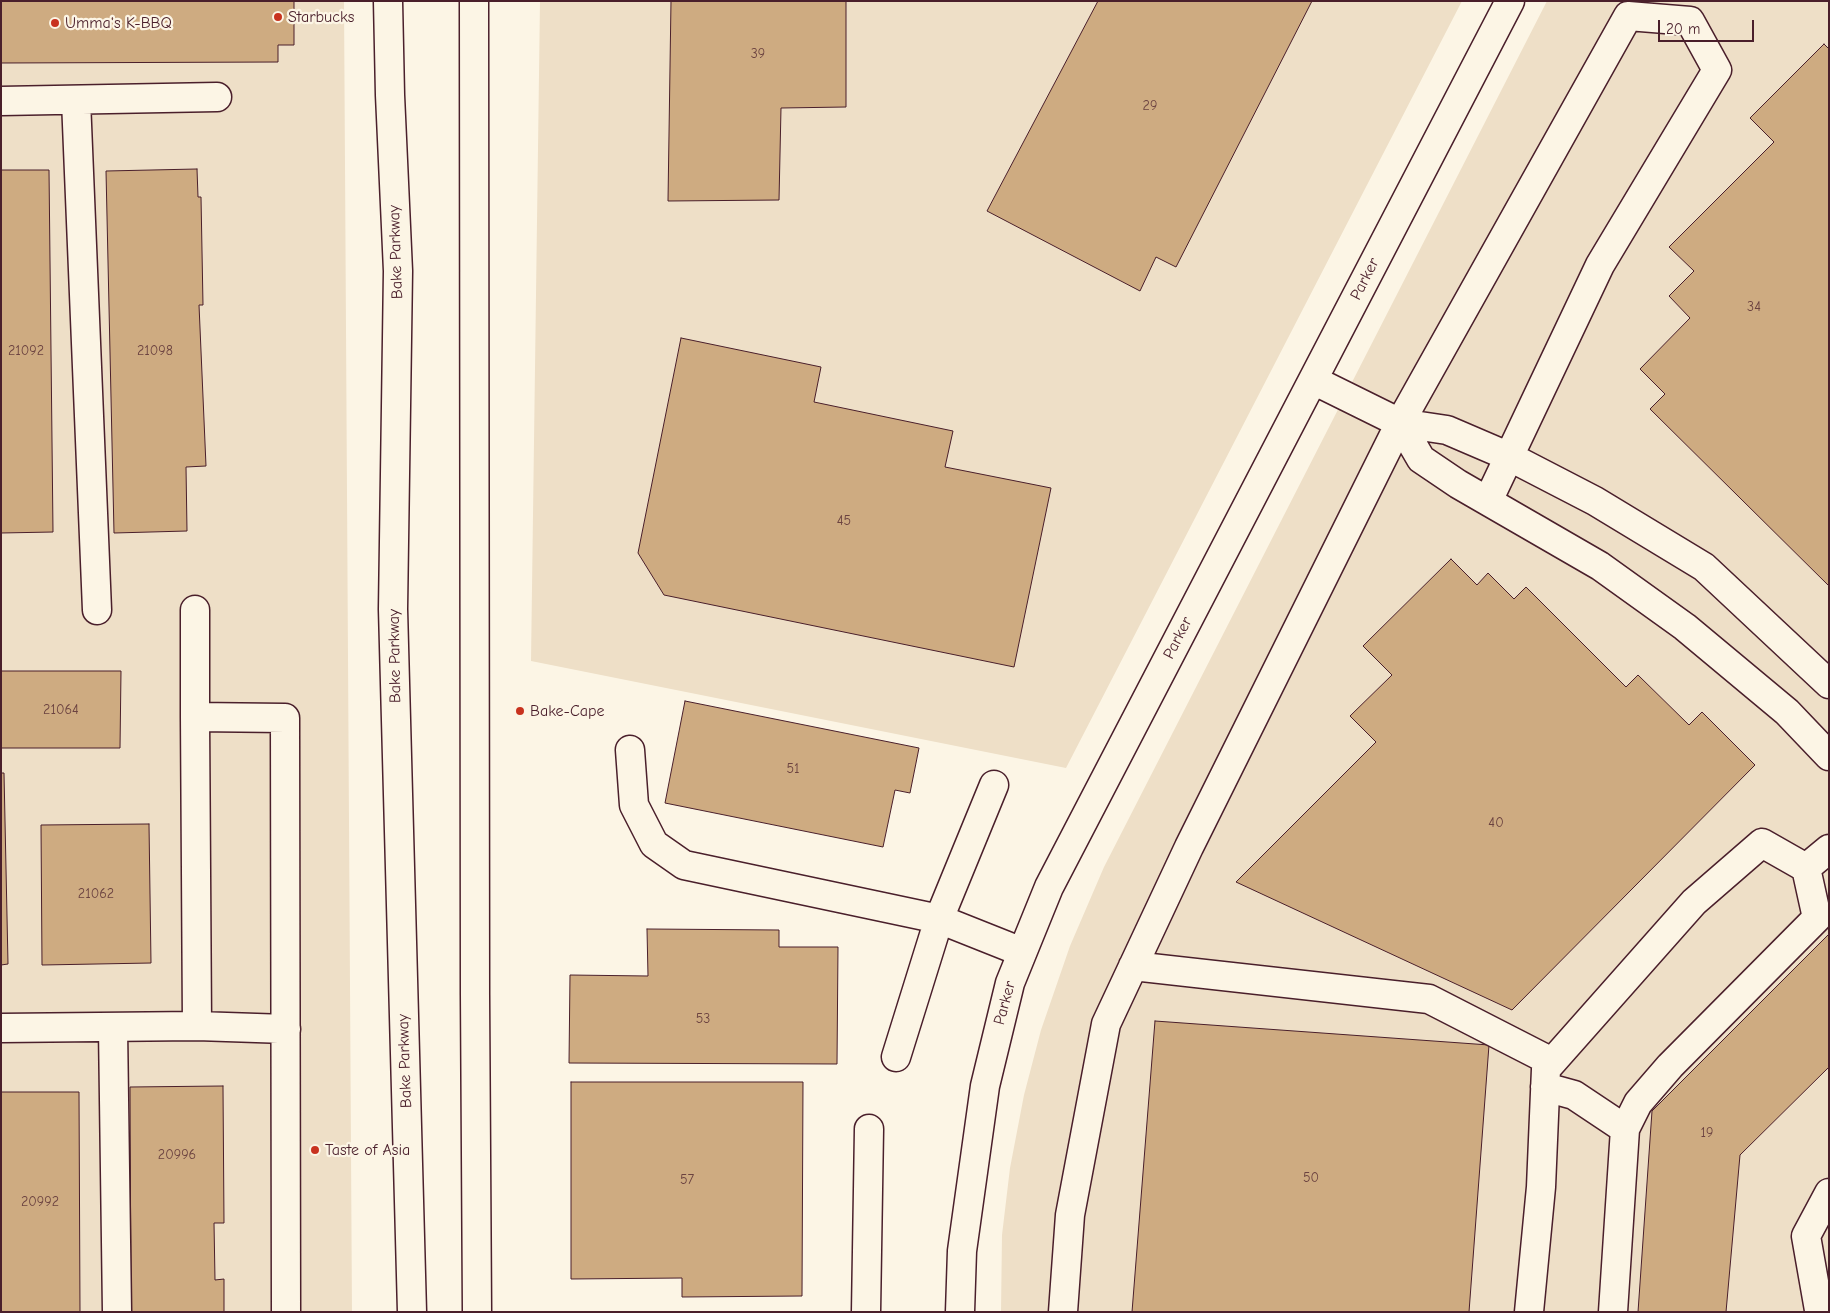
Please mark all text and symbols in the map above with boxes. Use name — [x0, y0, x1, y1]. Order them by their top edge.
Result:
place label: Starbucks — [288, 7, 354, 27]
scale bar — [1660, 10, 1756, 42]
marker: Starbucks — [272, 11, 284, 23]
place label: Umma's K-BBQ — [65, 13, 172, 33]
marker: Umma's K-BBQ — [49, 17, 61, 29]
text: 20 m — [1666, 20, 1700, 38]
house number: 39 — [751, 46, 765, 62]
house number: 29 — [1143, 98, 1157, 114]
street label: Bake Parkway — [385, 205, 407, 299]
street label: Parker — [1346, 255, 1384, 303]
house number: 34 — [1747, 299, 1761, 315]
house number: 21092 — [8, 343, 44, 359]
house number: 21098 — [137, 343, 173, 359]
house number: 45 — [837, 513, 851, 529]
street label: Bake Parkway — [385, 609, 405, 703]
street label: Parker — [1159, 614, 1197, 662]
place label: Bake-Cape — [530, 701, 605, 721]
house number: 21064 — [43, 702, 79, 718]
marker: Bake-Cape — [514, 705, 526, 717]
house number: 51 — [786, 761, 800, 777]
house number: 40 — [1488, 815, 1504, 831]
house number: 21062 — [78, 886, 114, 902]
street label: Parker — [990, 979, 1020, 1027]
house number: 53 — [696, 1011, 710, 1027]
street label: Bake Parkway — [394, 1014, 416, 1108]
house number: 19 — [1701, 1125, 1713, 1141]
place label: Taste of Asia — [325, 1140, 410, 1160]
marker: Taste of Asia — [309, 1144, 321, 1156]
house number: 20996 — [158, 1147, 196, 1163]
house number: 50 — [1303, 1170, 1319, 1186]
house number: 57 — [680, 1172, 694, 1188]
house number: 20992 — [21, 1194, 59, 1210]

